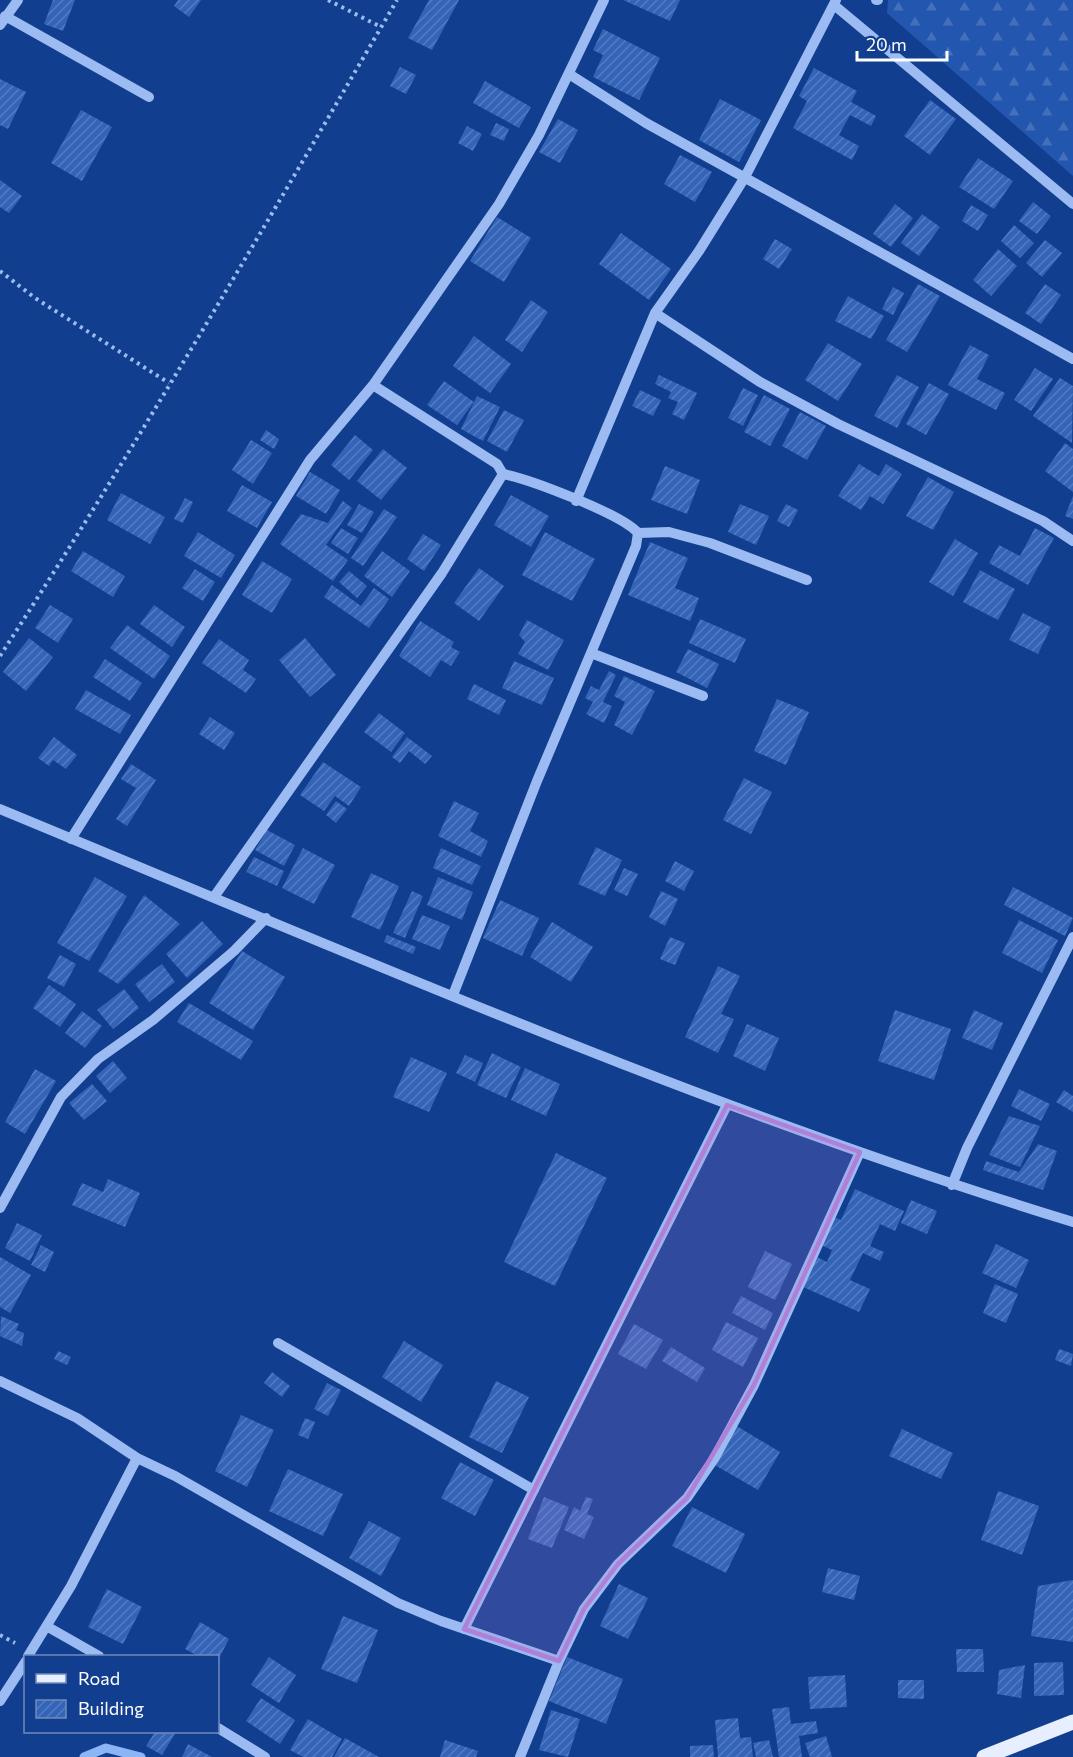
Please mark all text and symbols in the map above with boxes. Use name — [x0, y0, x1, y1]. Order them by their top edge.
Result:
scale bar — [857, 24, 947, 62]
text: 20 m — [866, 33, 907, 55]
legend — [24, 1655, 219, 1733]
text: Road — [78, 1667, 120, 1689]
text: Building — [78, 1697, 144, 1719]

